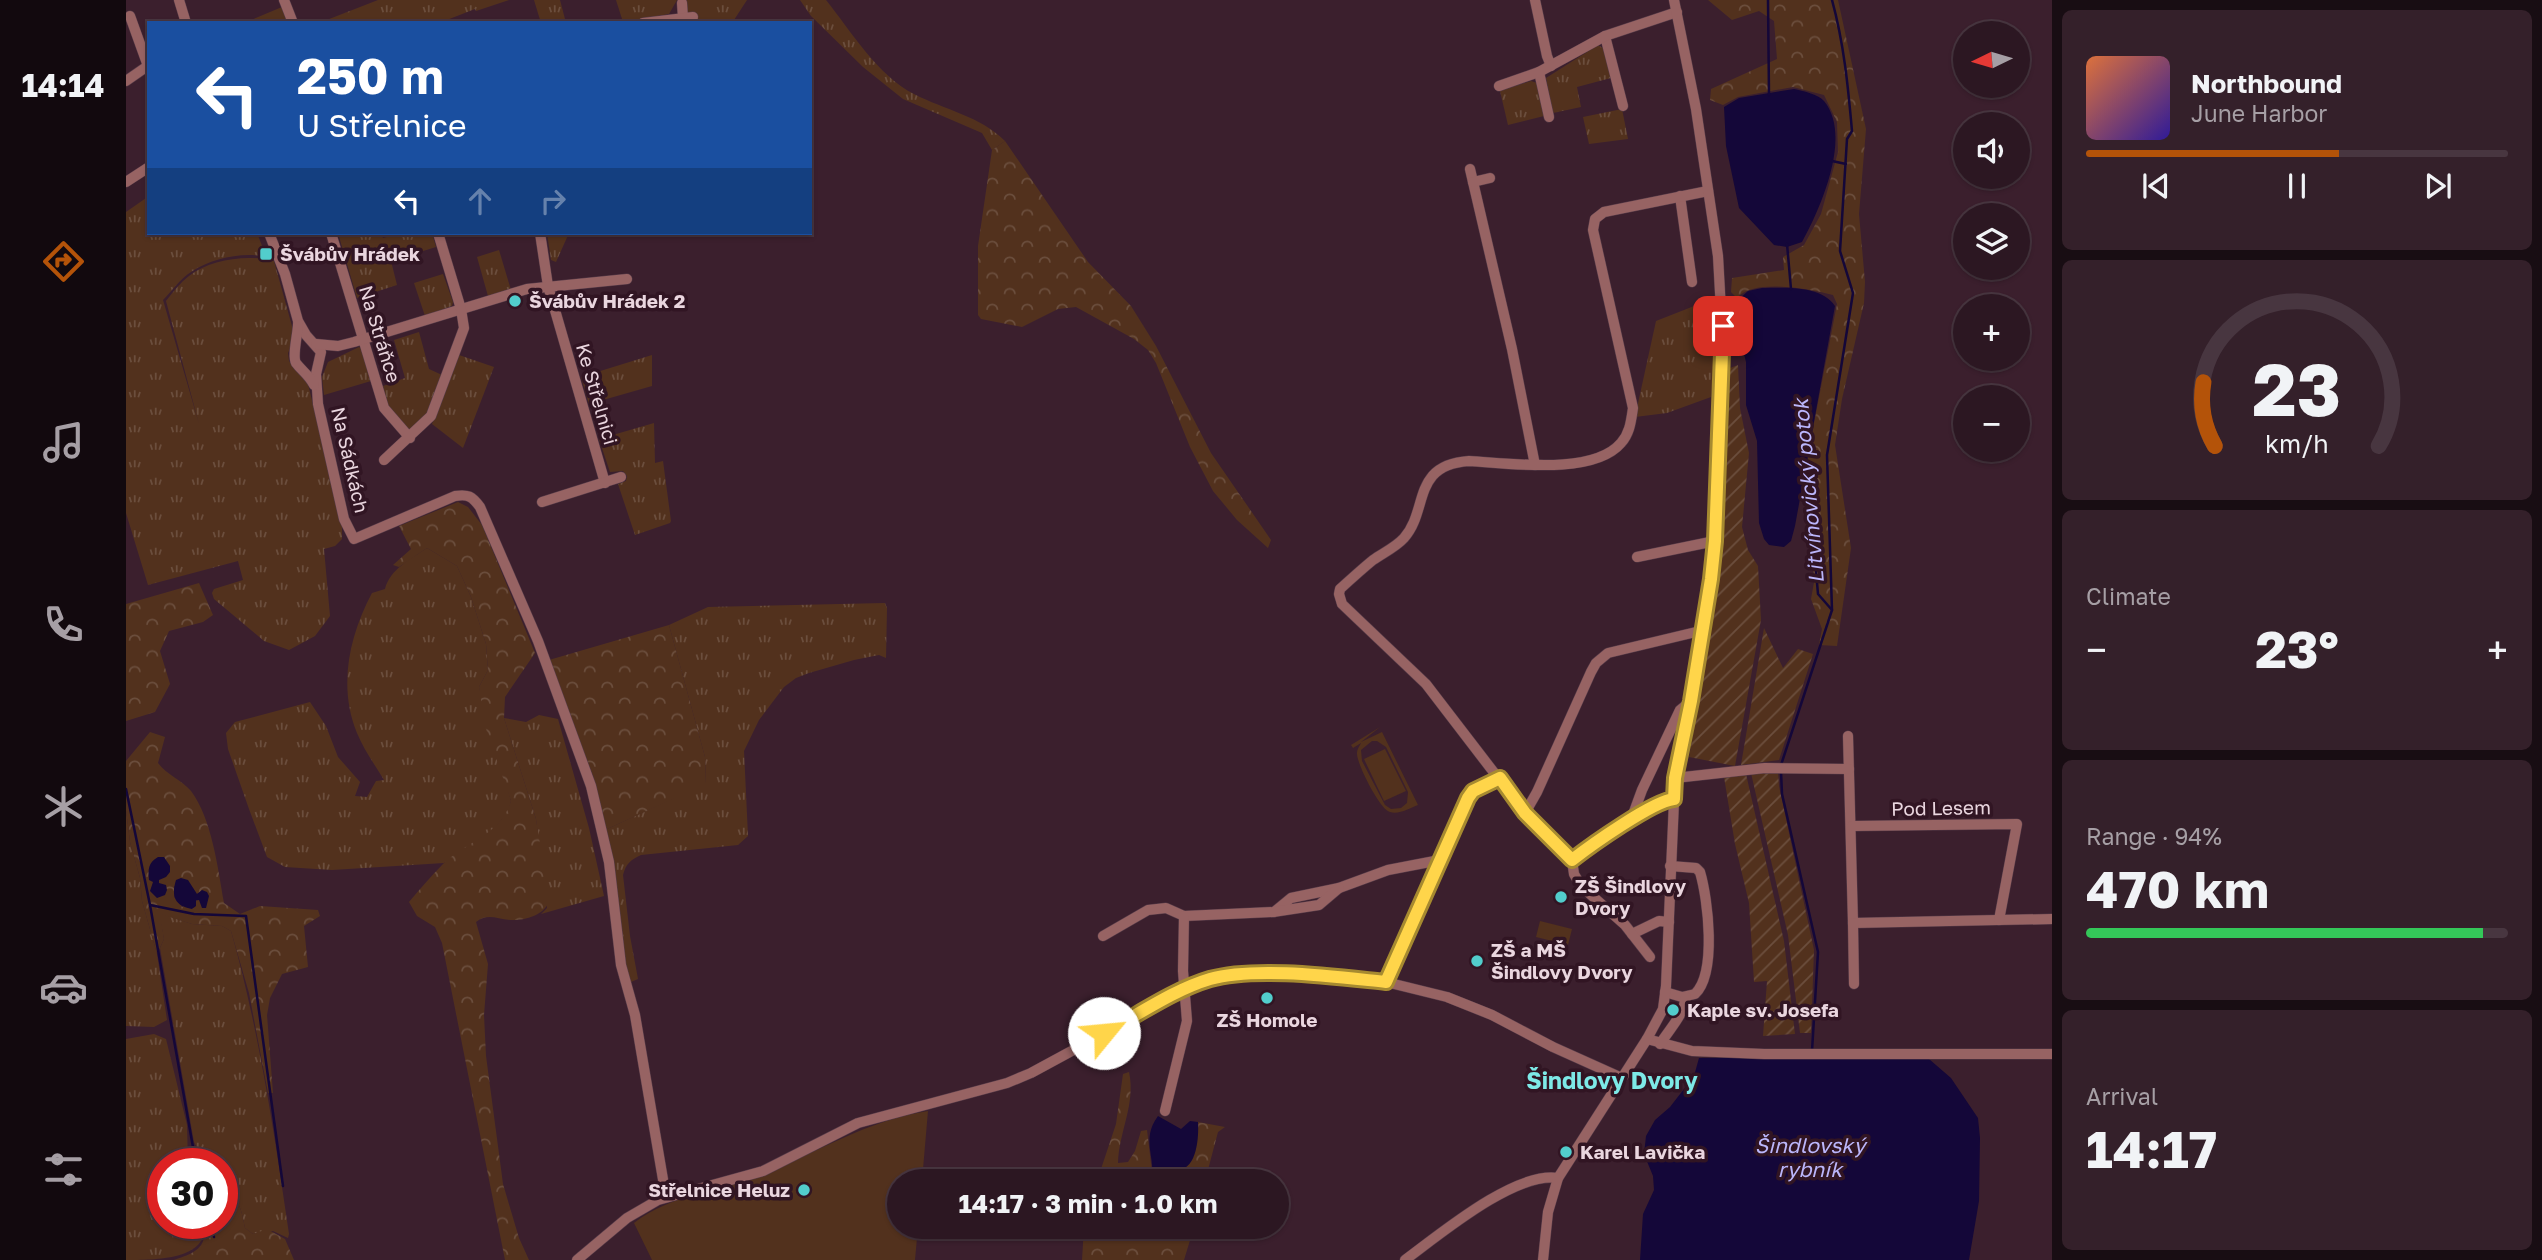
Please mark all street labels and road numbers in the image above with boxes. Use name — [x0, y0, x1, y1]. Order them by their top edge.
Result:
street label: Na Stráňce — [355, 283, 406, 385]
street label: Ke Střelnici — [572, 340, 623, 447]
street label: Na Sádkách — [327, 405, 374, 515]
street label: Pod Lesem — [1891, 795, 1991, 820]

